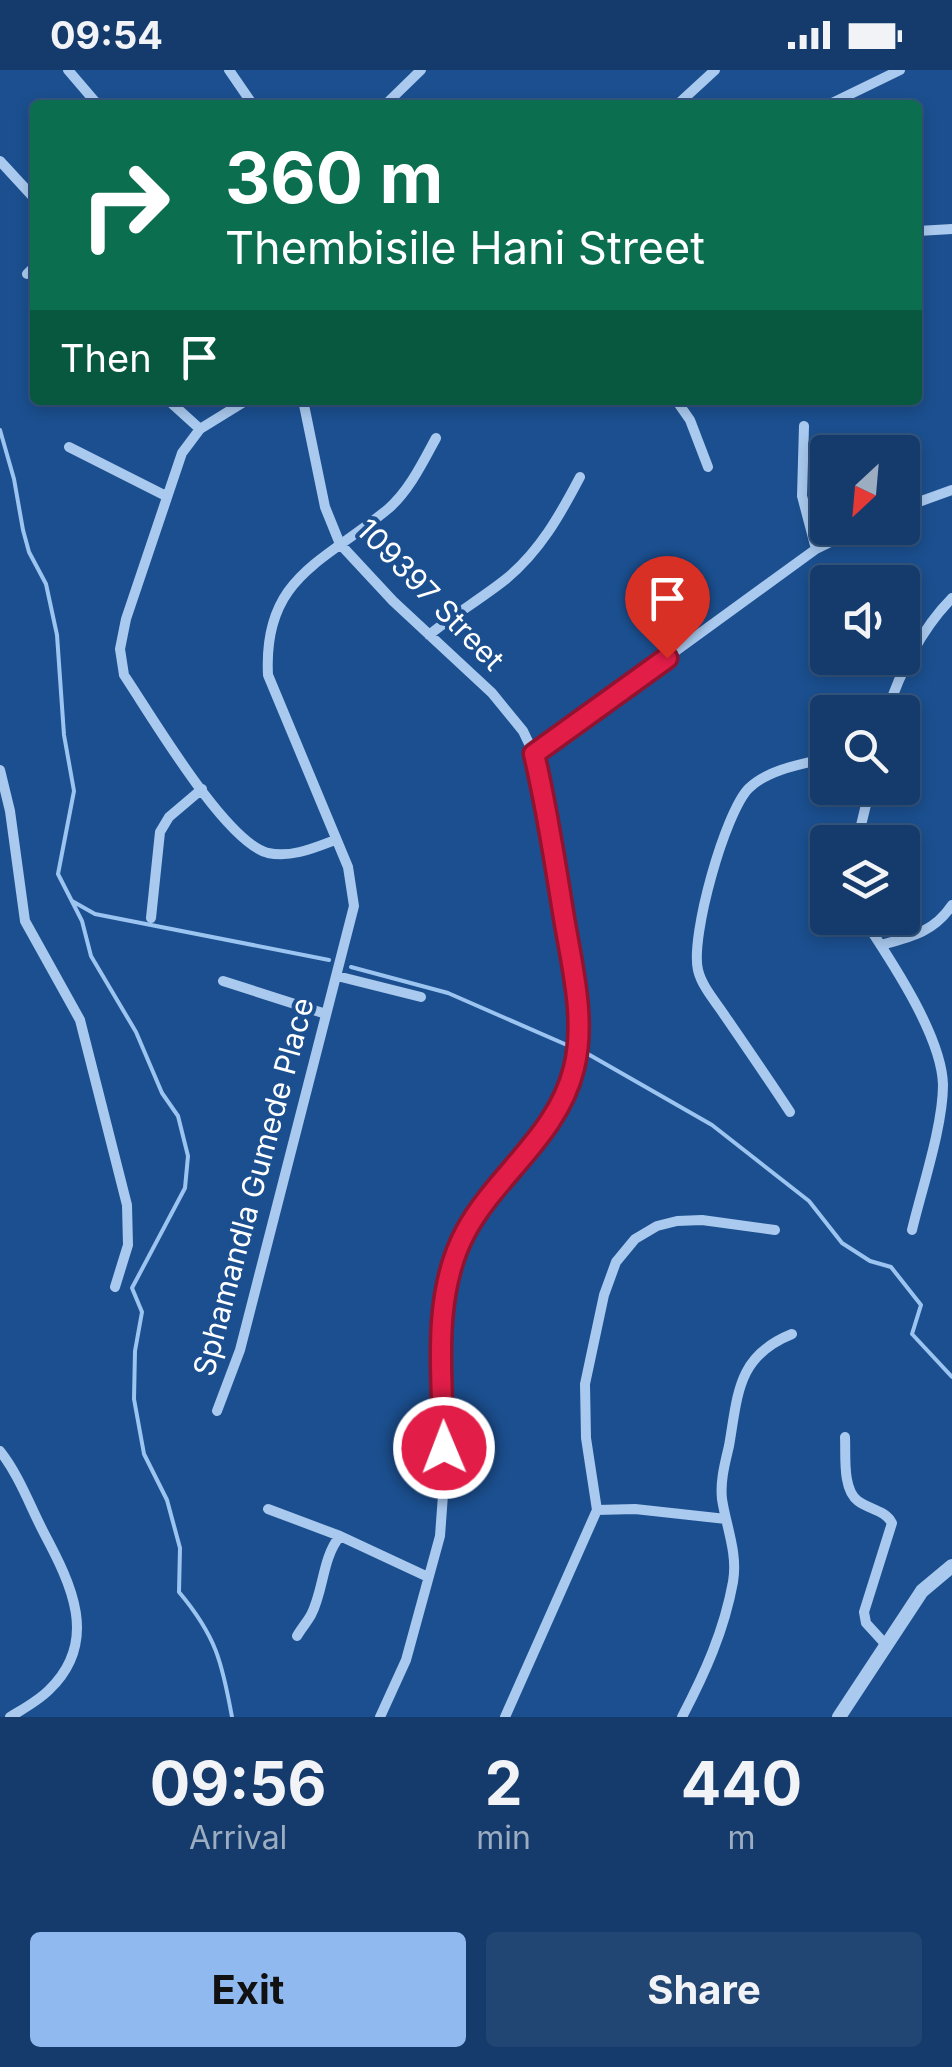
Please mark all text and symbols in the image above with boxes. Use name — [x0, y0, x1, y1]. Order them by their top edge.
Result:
text: 09:54 — [50, 12, 163, 58]
text: 360 m — [225, 135, 443, 220]
icon: right — [60, 140, 190, 270]
text: Thembisile Hani Street — [225, 220, 705, 275]
icon: arrive — [172, 330, 227, 385]
text: Then — [60, 335, 152, 381]
north arrow — [810, 435, 920, 545]
map controls — [810, 435, 920, 935]
street label: 109397 Street — [350, 511, 512, 678]
pin — [625, 556, 710, 659]
button: sound — [810, 565, 920, 675]
icon: arrive — [640, 571, 695, 626]
button: search — [810, 695, 920, 805]
button: layers — [810, 825, 920, 935]
street label: Sphamandla Gumede Place — [185, 994, 321, 1380]
position arrow — [392, 1396, 496, 1500]
text: 09:56 — [150, 1747, 327, 1819]
text: 2 — [485, 1747, 522, 1819]
text: 440 — [681, 1747, 802, 1819]
text: Arrival — [189, 1818, 287, 1857]
text: min — [476, 1818, 531, 1857]
text: m — [727, 1818, 755, 1857]
button: Exit — [30, 1932, 466, 2047]
button: Share — [486, 1932, 922, 2047]

